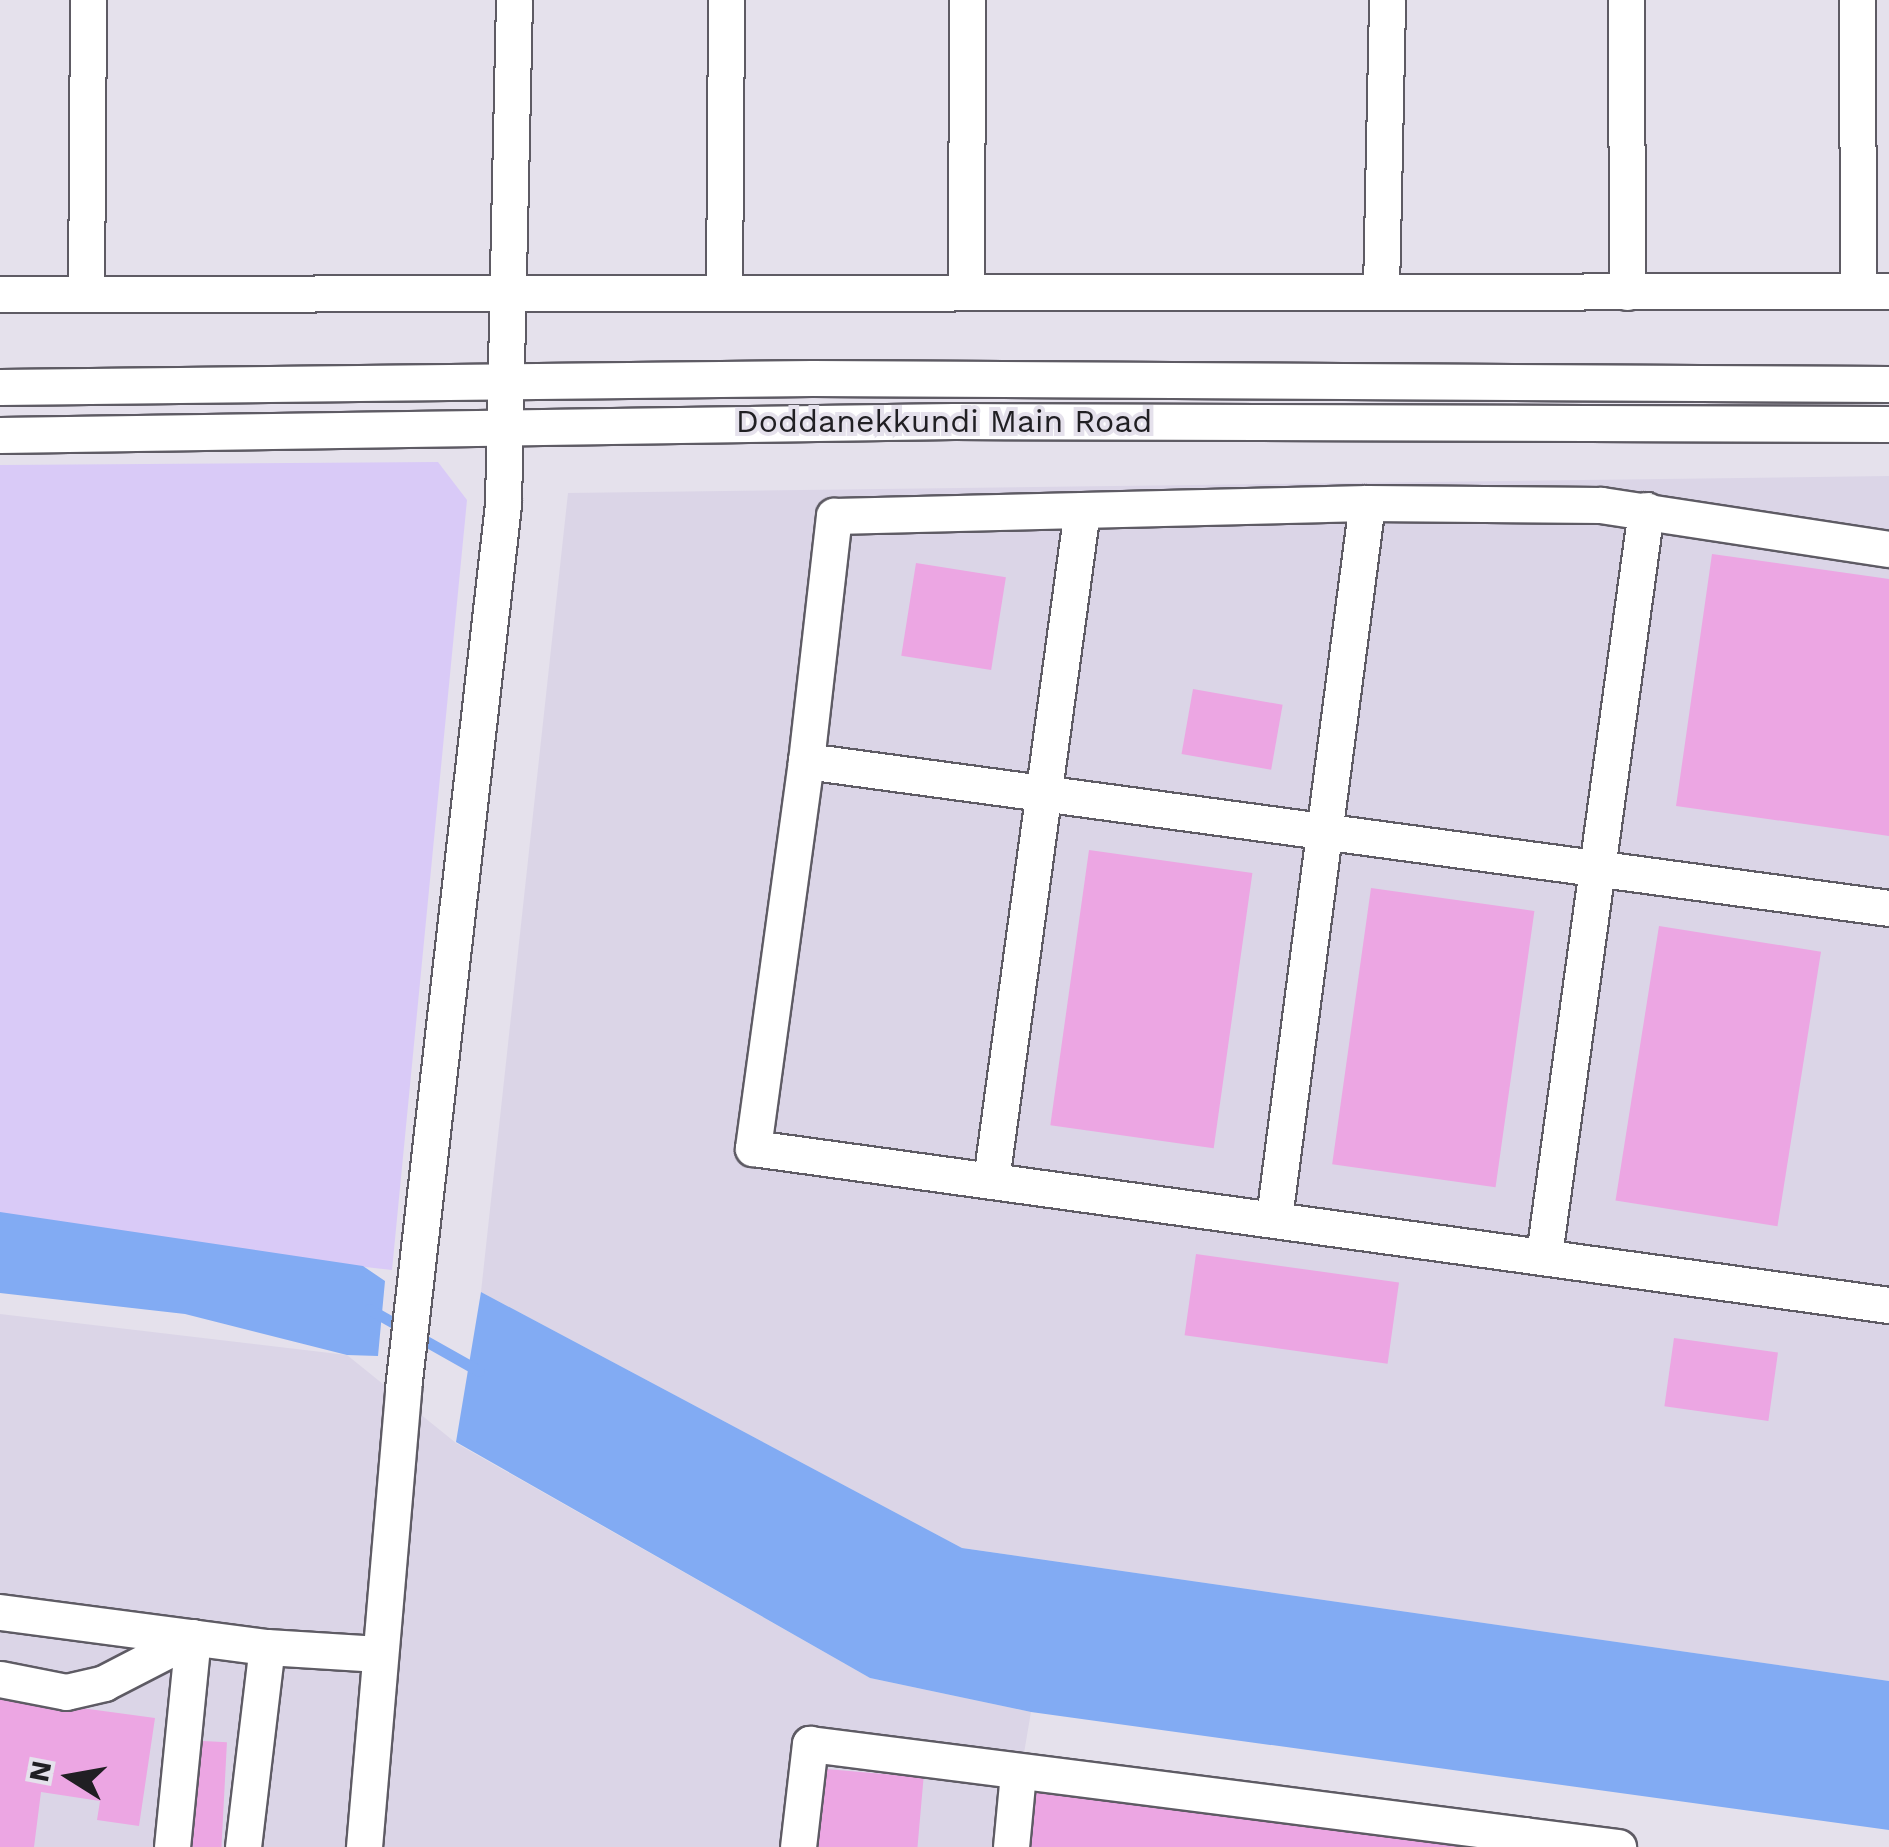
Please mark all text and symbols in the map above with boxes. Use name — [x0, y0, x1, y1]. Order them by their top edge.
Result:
street label: Doddanekkundi Main Road — [736, 402, 1152, 440]
north arrow — [20, 1727, 120, 1827]
text: N — [22, 1758, 58, 1785]

